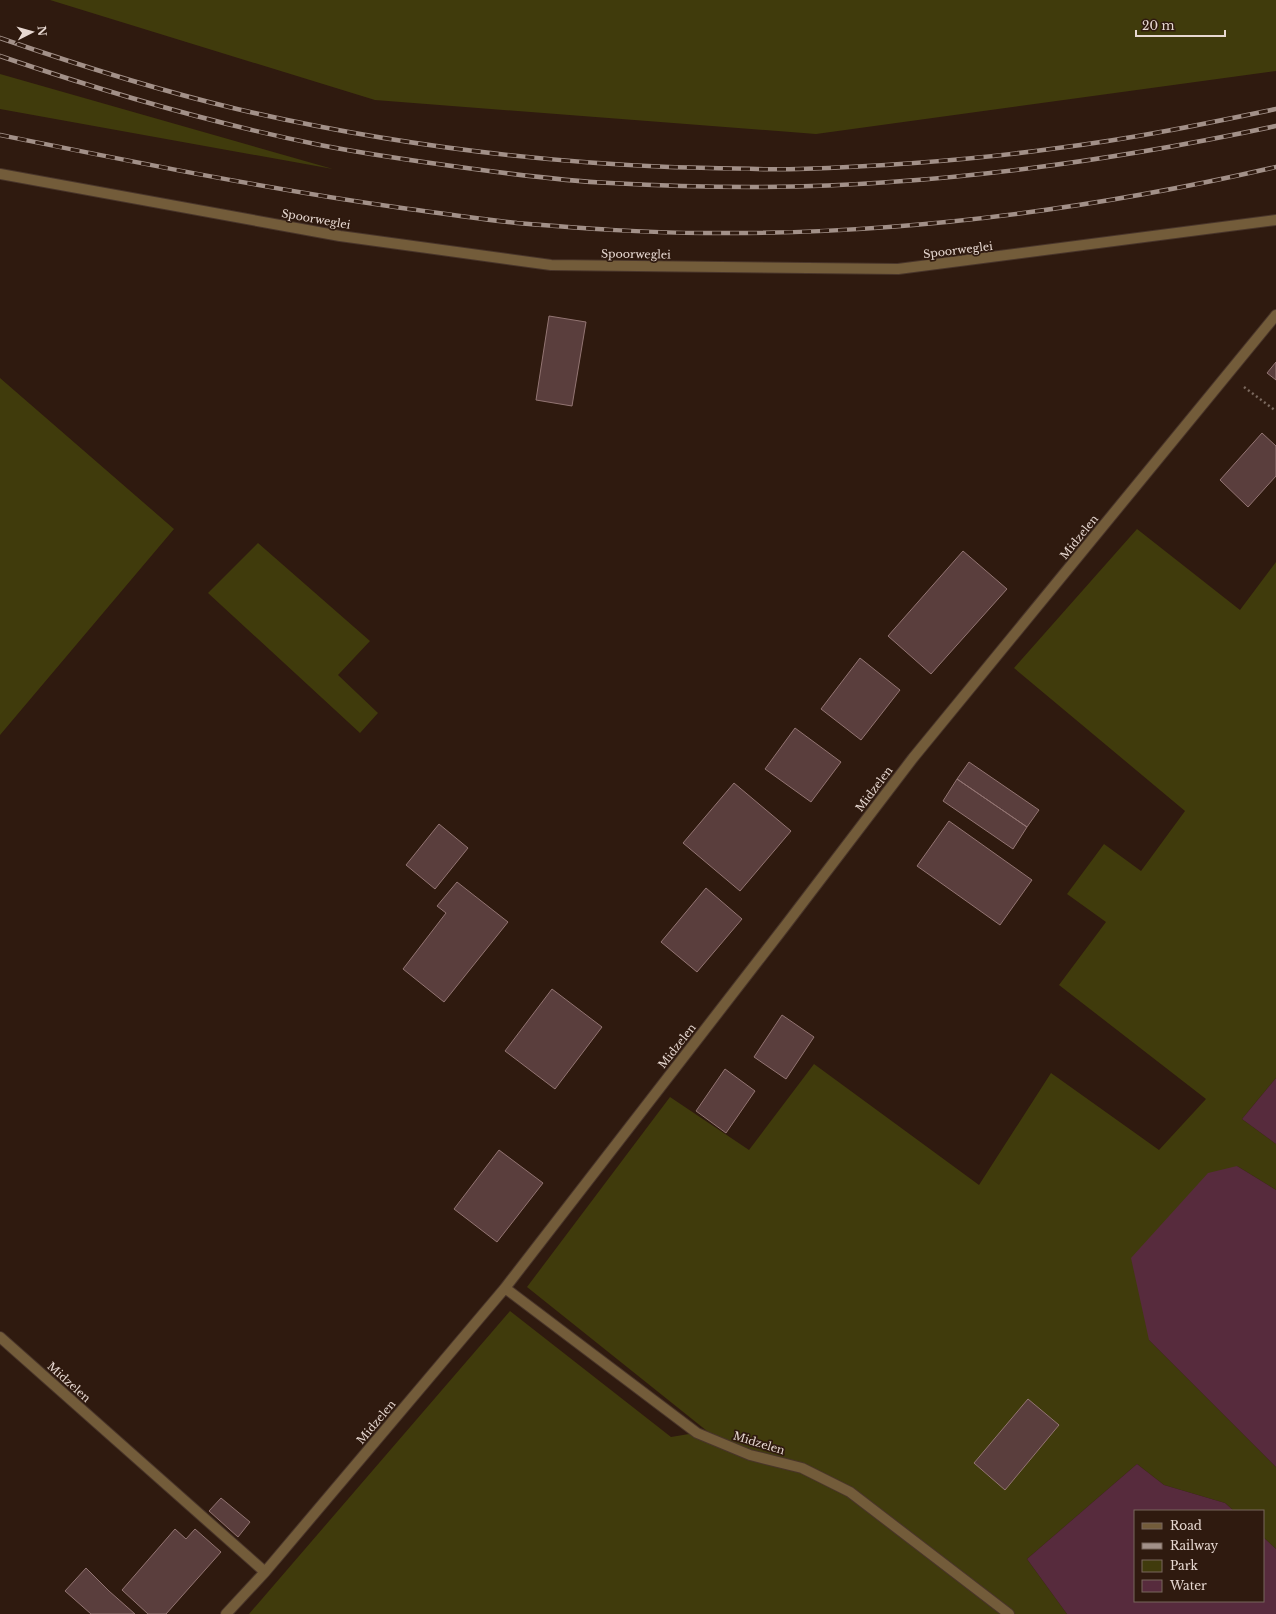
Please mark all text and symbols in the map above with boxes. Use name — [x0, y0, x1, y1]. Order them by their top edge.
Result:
north arrow — [12, 12, 52, 52]
scale bar — [1136, 12, 1225, 38]
text: 20 m — [1142, 18, 1174, 33]
text: N — [34, 25, 50, 37]
street label: Spoorweglei — [280, 206, 352, 232]
street label: Spoorweglei — [922, 239, 994, 261]
street label: Spoorweglei — [601, 246, 671, 262]
street label: Midzelen — [1057, 512, 1101, 562]
street label: Midzelen — [852, 763, 896, 814]
street label: Midzelen — [655, 1020, 699, 1071]
street label: Midzelen — [45, 1359, 94, 1405]
street label: Midzelen — [354, 1397, 399, 1447]
street label: Midzelen — [732, 1429, 787, 1458]
legend — [1134, 1510, 1264, 1602]
text: Road — [1170, 1518, 1202, 1533]
text: Railway — [1170, 1538, 1219, 1553]
text: Park — [1170, 1558, 1198, 1573]
text: Water — [1169, 1578, 1207, 1593]

